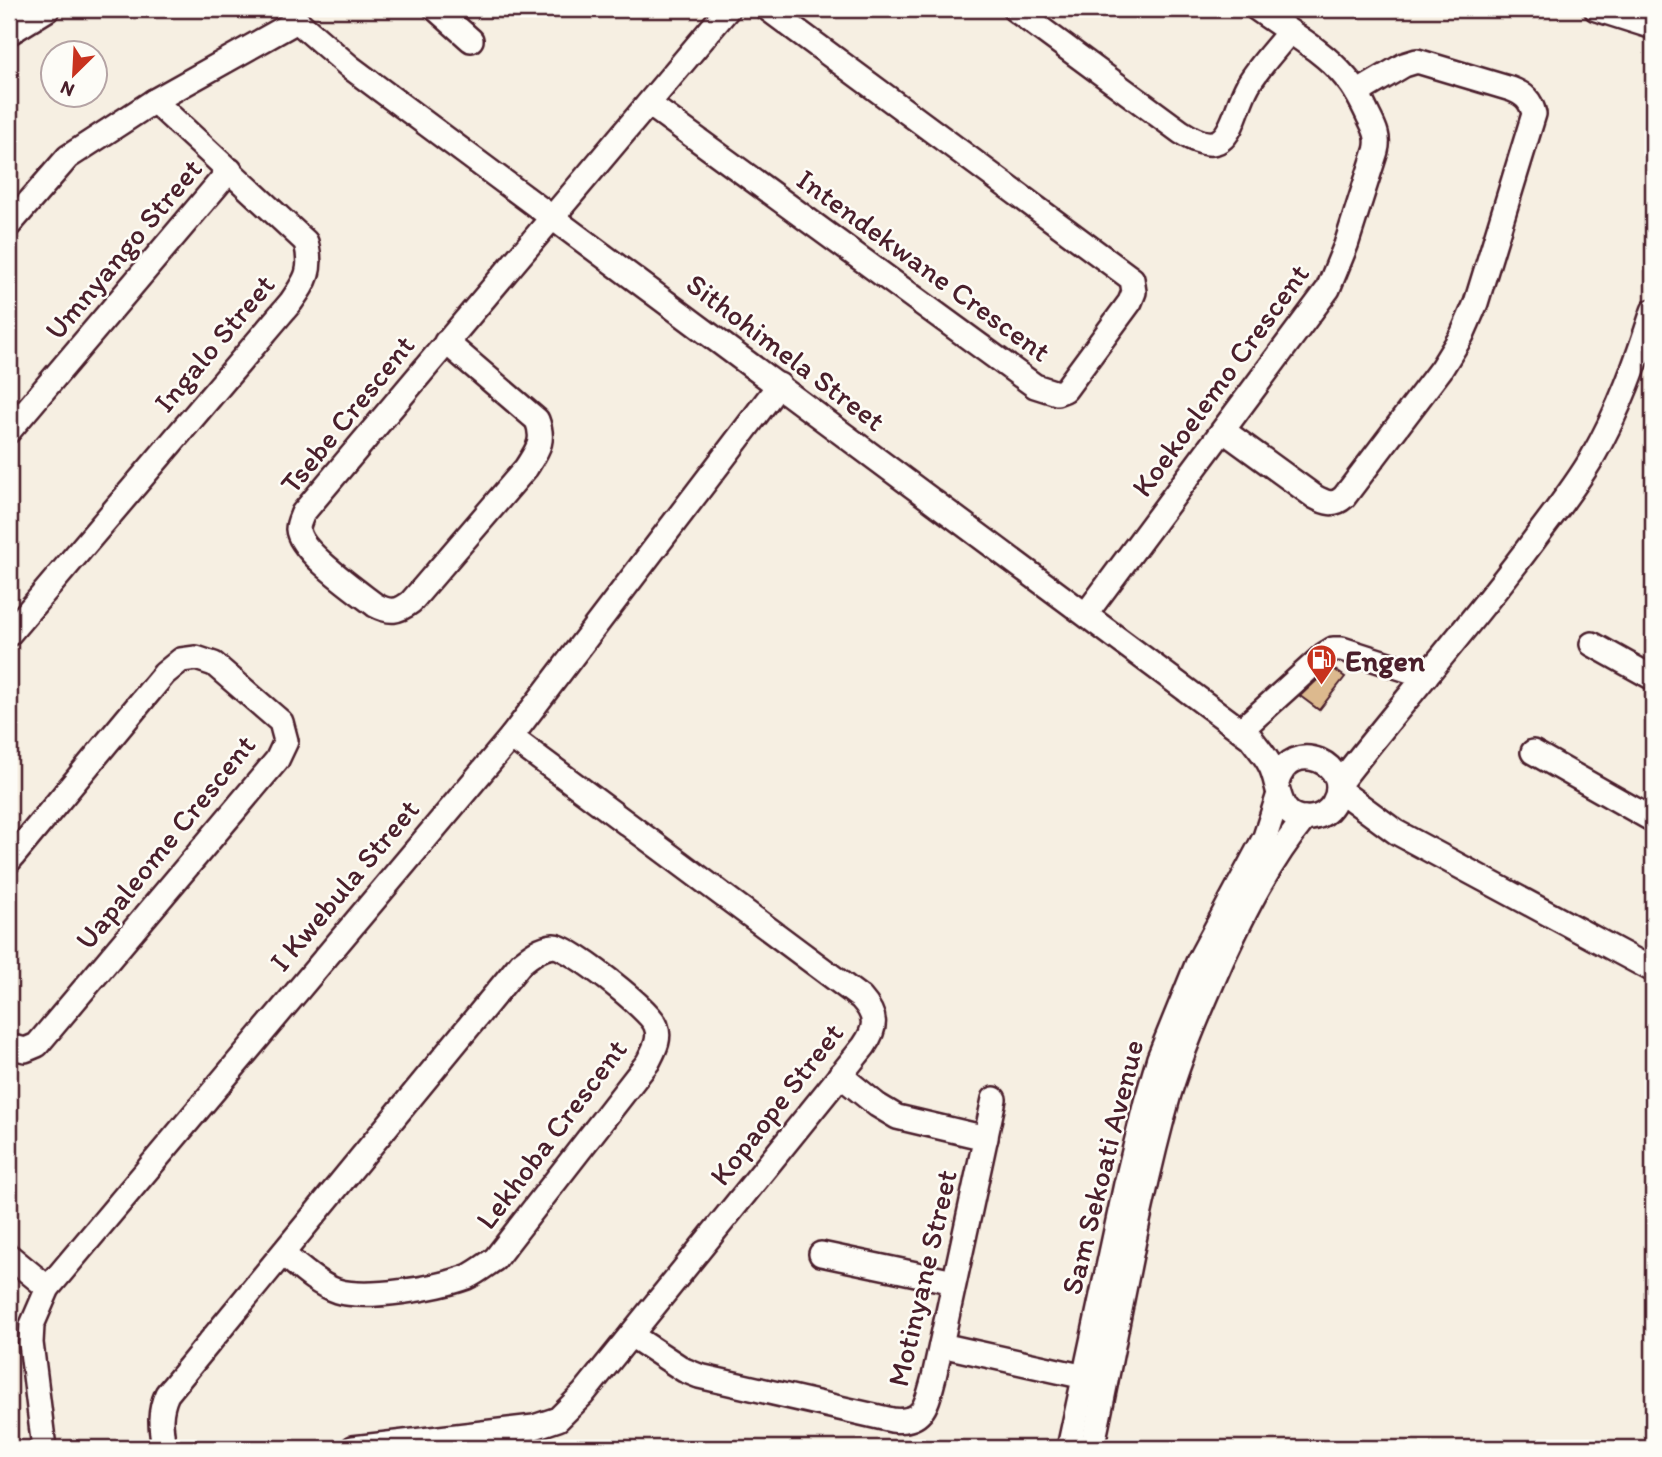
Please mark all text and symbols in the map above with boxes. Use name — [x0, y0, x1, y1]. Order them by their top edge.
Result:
north arrow — [38, 38, 108, 108]
text: N — [57, 76, 78, 102]
street label: Umnyango Street — [36, 151, 210, 347]
street label: Intendekwane Crescent — [790, 160, 1058, 370]
street label: Koekoelemo Crescent — [1123, 256, 1317, 504]
street label: Sithohimela Street — [679, 265, 893, 439]
street label: Ingalo Street — [146, 266, 282, 420]
street label: Tsebe Crescent — [272, 327, 422, 501]
place label: Engen — [1345, 642, 1425, 679]
fuel station icon: Engen — [1305, 643, 1339, 687]
street label: Uapaleome Crescent — [67, 727, 263, 957]
street label: I Kwebula Street — [261, 791, 427, 979]
street label: Kopaope Street — [701, 1015, 851, 1193]
street label: Lekhoba Crescent — [467, 1032, 635, 1236]
street label: Sam Sekoati Avenue — [1052, 1036, 1152, 1298]
street label: Motinyane Street — [879, 1166, 965, 1390]

